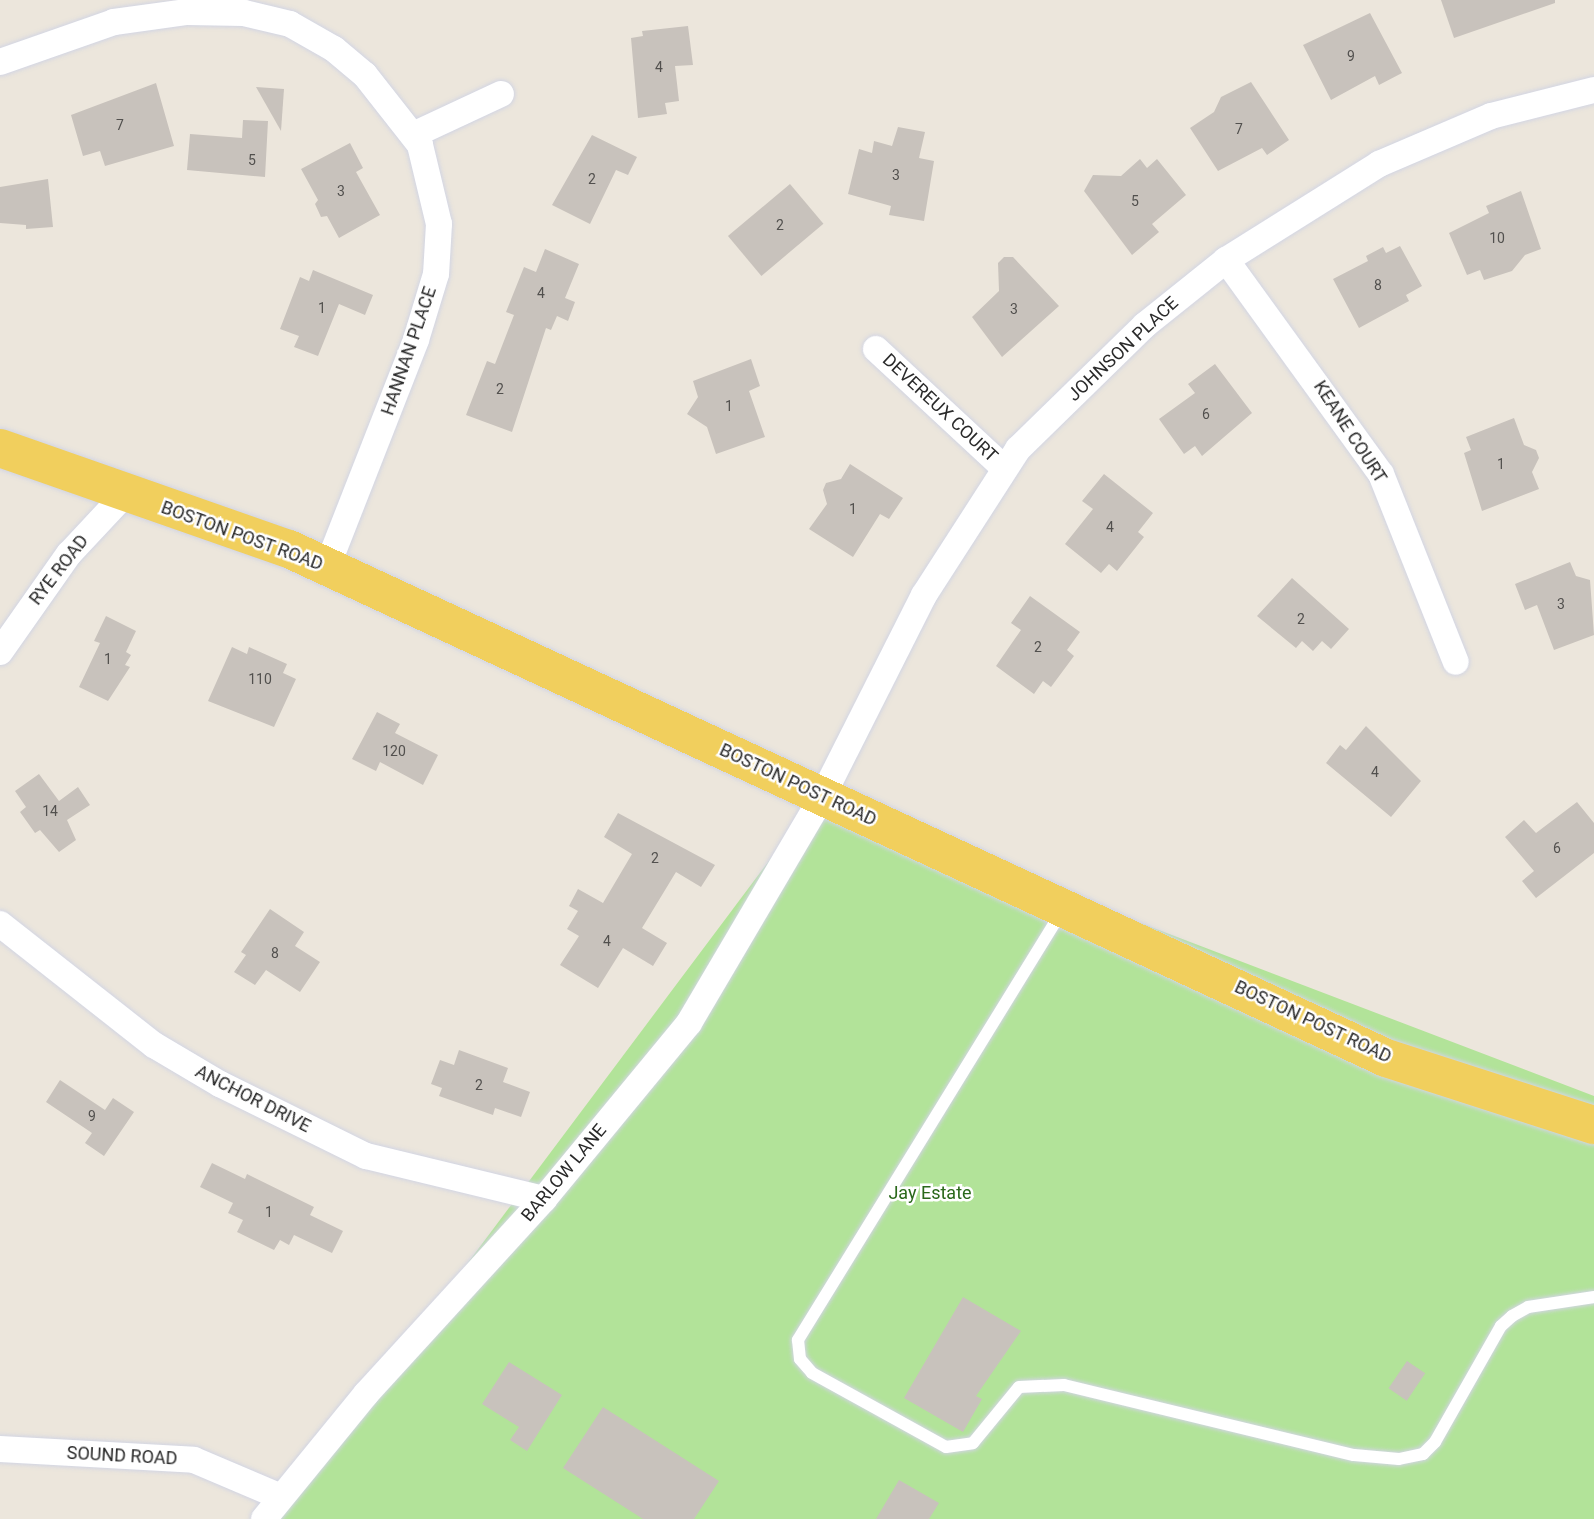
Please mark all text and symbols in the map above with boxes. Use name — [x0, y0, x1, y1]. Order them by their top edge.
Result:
house number: 9 — [1347, 48, 1355, 64]
house number: 4 — [655, 59, 663, 75]
house number: 7 — [116, 117, 124, 133]
house number: 7 — [1235, 121, 1243, 137]
house number: 5 — [248, 152, 256, 168]
house number: 3 — [892, 167, 900, 183]
house number: 2 — [588, 171, 596, 187]
house number: 3 — [337, 183, 345, 199]
house number: 5 — [1131, 193, 1139, 209]
house number: 2 — [776, 217, 784, 233]
house number: 10 — [1489, 230, 1505, 246]
house number: 8 — [1374, 277, 1382, 293]
street label: HANNAN PLACE — [377, 284, 441, 418]
house number: 4 — [537, 285, 545, 301]
street label: JOHNSON PLACE — [1063, 292, 1183, 406]
house number: 1 — [318, 300, 326, 316]
house number: 3 — [1010, 301, 1018, 317]
street label: DEVEREUX COURT — [878, 349, 1002, 467]
street label: KEANE COURT — [1309, 377, 1391, 487]
house number: 2 — [496, 381, 504, 397]
house number: 1 — [725, 398, 733, 414]
house number: 6 — [1202, 406, 1210, 422]
house number: 1 — [1497, 456, 1505, 472]
street label: BOSTON POST ROAD — [158, 497, 326, 575]
house number: 1 — [849, 501, 857, 517]
house number: 4 — [1106, 519, 1114, 535]
street label: RYE ROAD — [25, 531, 93, 609]
house number: 3 — [1557, 596, 1565, 612]
house number: 2 — [1297, 611, 1305, 627]
house number: 2 — [1034, 639, 1042, 655]
house number: 1 — [104, 651, 112, 667]
house number: 110 — [248, 671, 272, 687]
street label: BOSTON POST ROAD — [716, 739, 880, 831]
house number: 120 — [382, 743, 406, 759]
house number: 4 — [1371, 764, 1379, 780]
house number: 14 — [42, 803, 58, 819]
house number: 6 — [1553, 840, 1561, 856]
house number: 2 — [651, 850, 659, 866]
house number: 4 — [603, 933, 611, 949]
house number: 8 — [271, 945, 279, 961]
street label: BOSTON POST ROAD — [1231, 976, 1395, 1068]
street label: ANCHOR DRIVE — [192, 1061, 314, 1137]
house number: 2 — [475, 1077, 483, 1093]
house number: 9 — [88, 1108, 96, 1124]
street label: BARLOW LANE — [517, 1120, 611, 1226]
park label: Jay Estate — [888, 1182, 972, 1204]
house number: 1 — [265, 1204, 273, 1220]
street label: SOUND ROAD — [66, 1442, 178, 1470]

